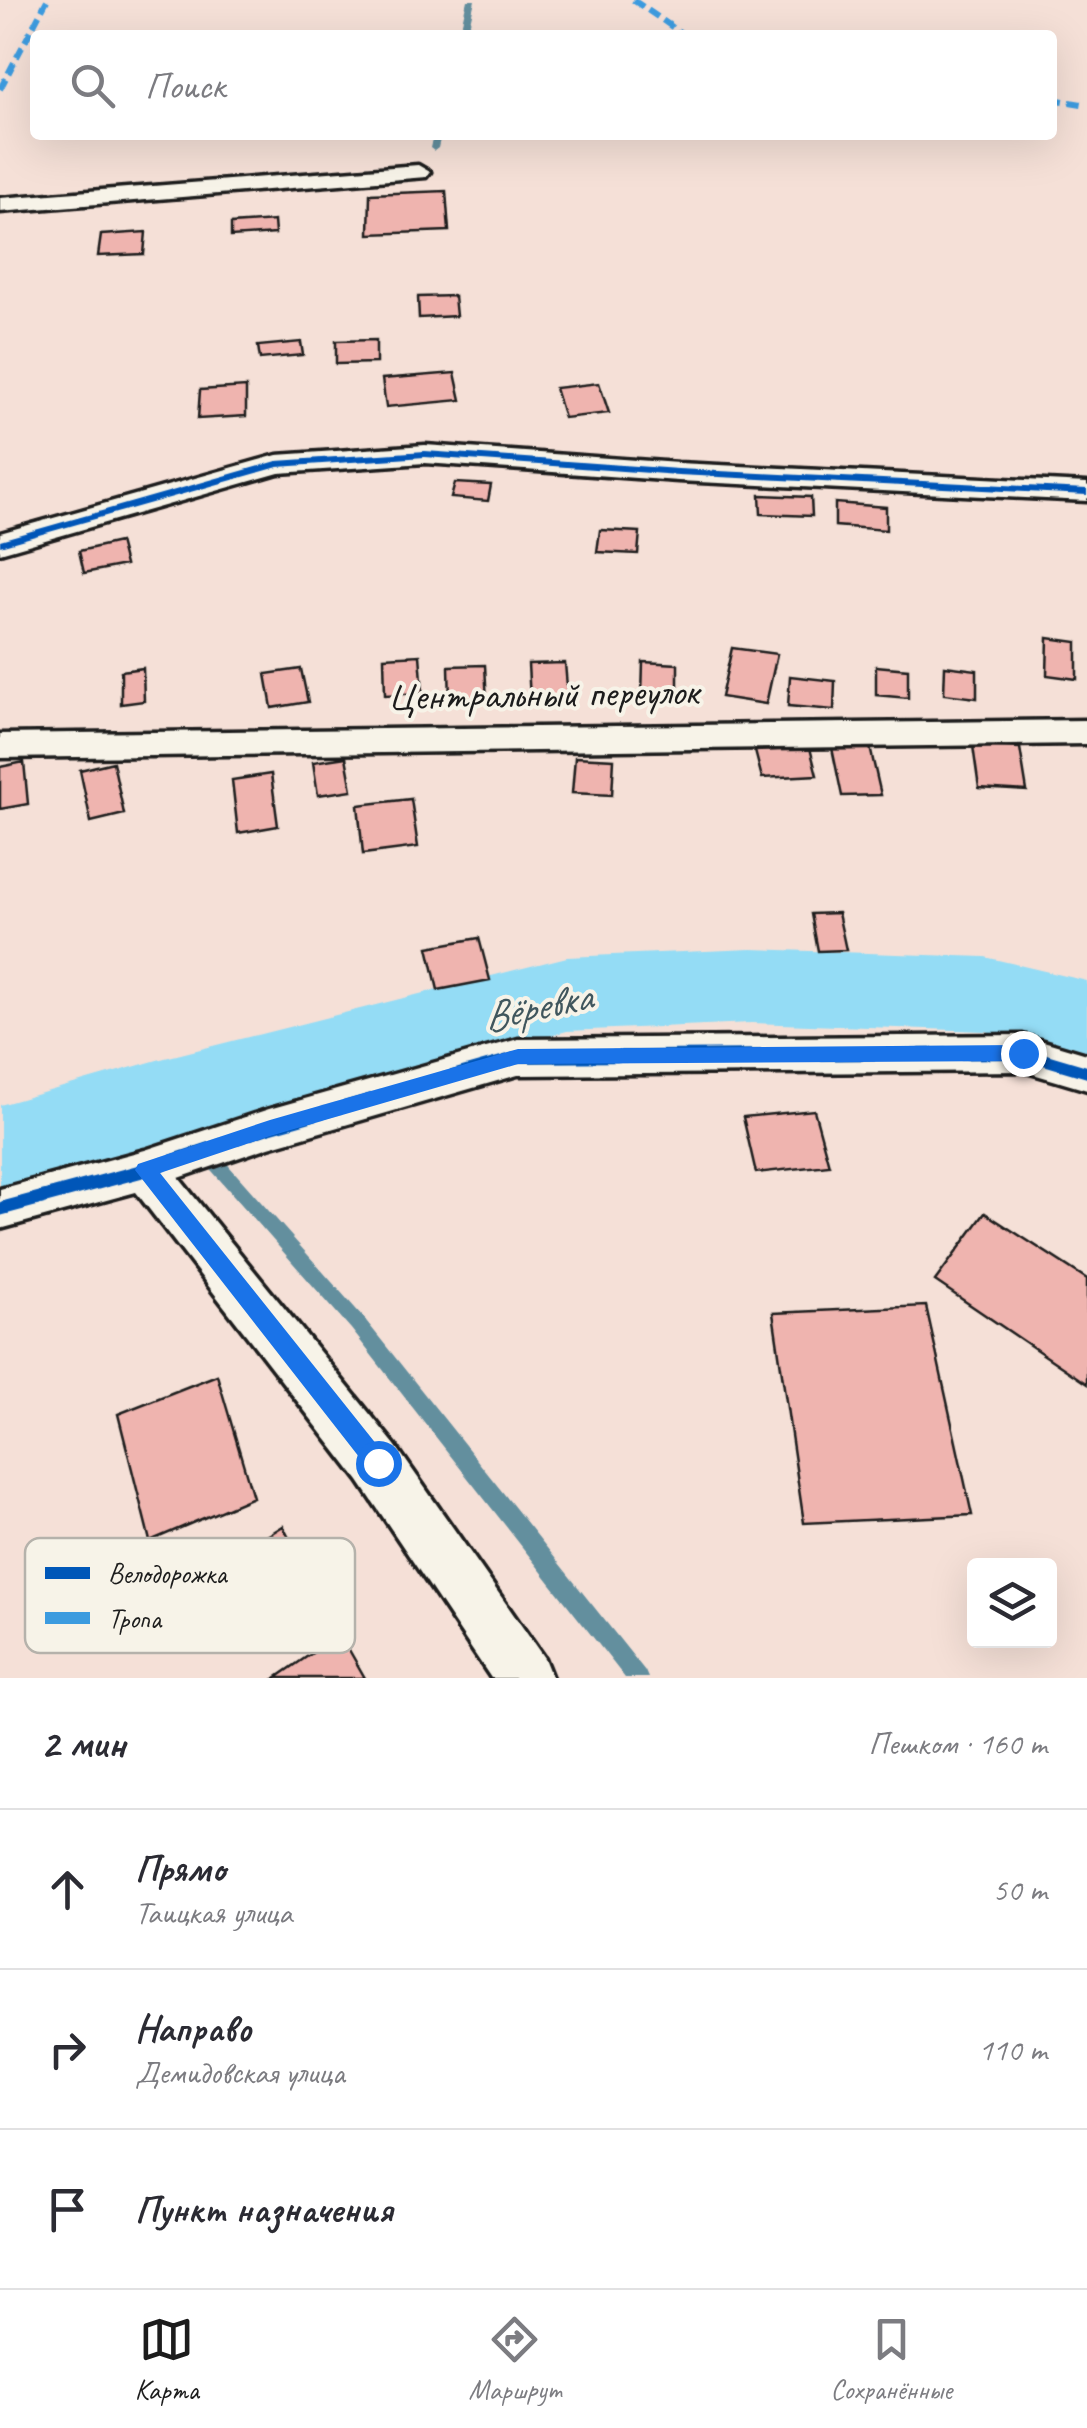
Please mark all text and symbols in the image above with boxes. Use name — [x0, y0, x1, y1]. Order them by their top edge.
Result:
search box — [30, 30, 1057, 140]
icon: search — [65, 58, 120, 113]
text: Поиск — [145, 62, 225, 109]
street label: Центральный переулок — [387, 666, 702, 722]
water label: Вёревка — [478, 969, 600, 1044]
route end — [1001, 1031, 1047, 1077]
route start — [356, 1441, 402, 1487]
legend — [25, 1538, 355, 1653]
text: Велодорожка — [108, 1556, 228, 1591]
map controls — [967, 1558, 1057, 1648]
button: layers — [967, 1558, 1057, 1648]
text: Тропа — [108, 1601, 163, 1636]
text: 2 мин — [40, 1717, 125, 1770]
text: Пешком · 160 m — [868, 1723, 1047, 1764]
text: Прямо — [135, 1845, 225, 1892]
icon: ahead — [40, 1862, 95, 1917]
text: 50 m — [993, 1869, 1047, 1910]
text: Таицкая улица — [135, 1892, 292, 1933]
text: Направо — [135, 2005, 251, 2052]
icon: right — [40, 2022, 95, 2077]
text: 110 m — [978, 2029, 1047, 2070]
text: Демидовская улица — [135, 2052, 345, 2093]
icon: arrive — [40, 2182, 95, 2237]
text: Пункт назначения — [135, 2186, 392, 2233]
tab: Карта — [135, 2312, 199, 2407]
tab: Маршрут — [469, 2312, 561, 2407]
tab: Сохранённые — [831, 2312, 952, 2407]

